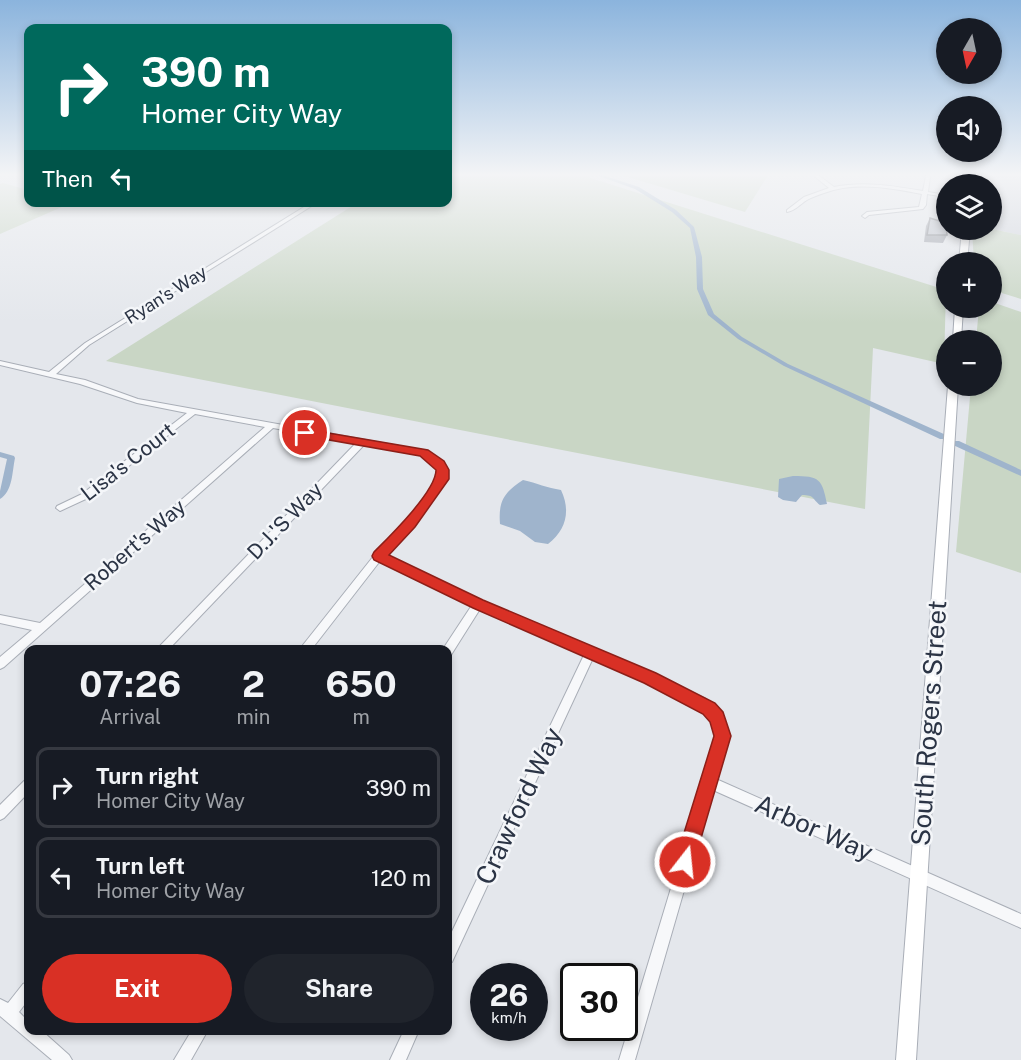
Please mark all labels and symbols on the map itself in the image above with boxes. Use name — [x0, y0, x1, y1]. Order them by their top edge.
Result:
north arrow — [936, 18, 1002, 84]
street label: Ryan's Way — [121, 261, 211, 328]
pin — [279, 407, 330, 458]
street label: Lisa's Court — [76, 417, 180, 506]
street label: D.J.'S Way — [242, 477, 328, 564]
street label: Robert's Way — [79, 494, 190, 595]
street label: South Rogers Street — [904, 599, 953, 847]
street label: Crawford Way — [469, 722, 568, 889]
street label: Arbor Way — [750, 788, 878, 867]
position arrow — [653, 830, 717, 894]
speed limit sign: 30 — [560, 963, 638, 1041]

